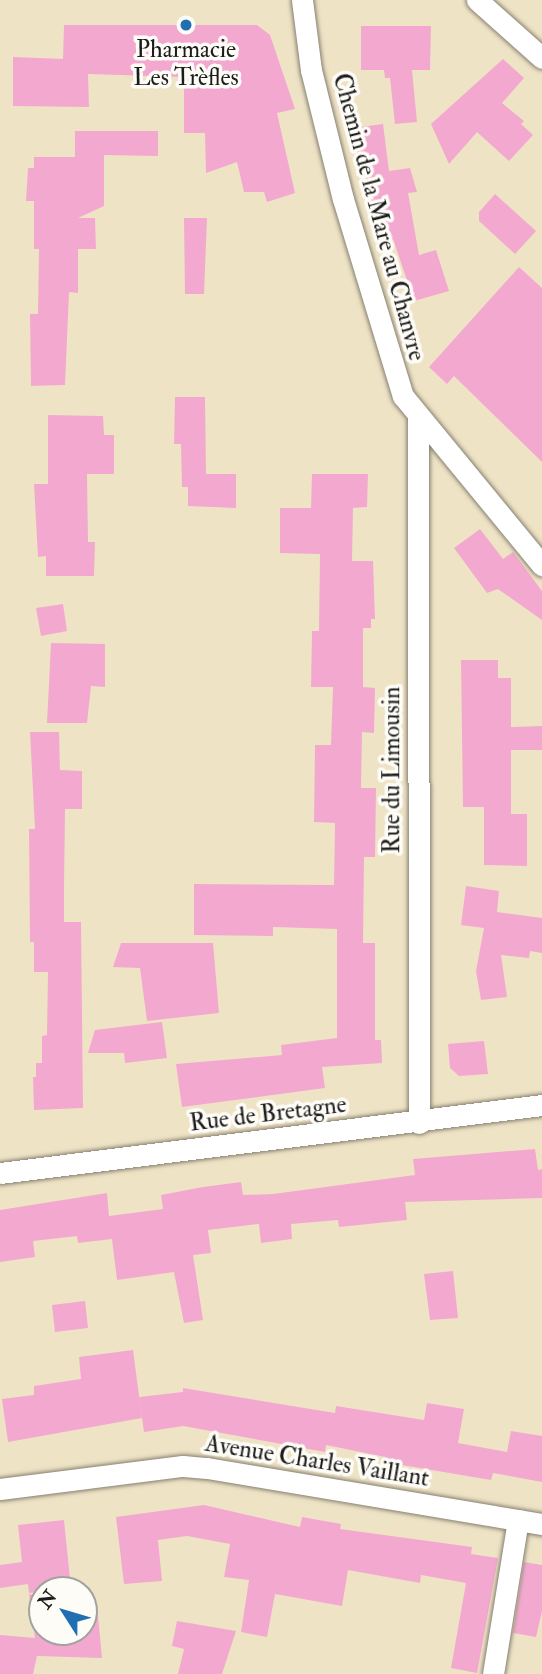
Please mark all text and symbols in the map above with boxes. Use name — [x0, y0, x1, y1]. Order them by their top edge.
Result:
marker: Pharmacie Les Trèfles — [178, 17, 194, 33]
place label: Pharmacie Les Trèfles — [133, 36, 239, 92]
street label: Chemin de la Mare au Chanvre — [327, 70, 431, 364]
street label: Rue du Limousin — [378, 687, 406, 853]
street label: Rue de Bretagne — [188, 1090, 348, 1138]
street label: Avenue Charles Vaillant — [203, 1429, 431, 1493]
north arrow — [28, 1576, 98, 1646]
text: N — [33, 1586, 63, 1614]

